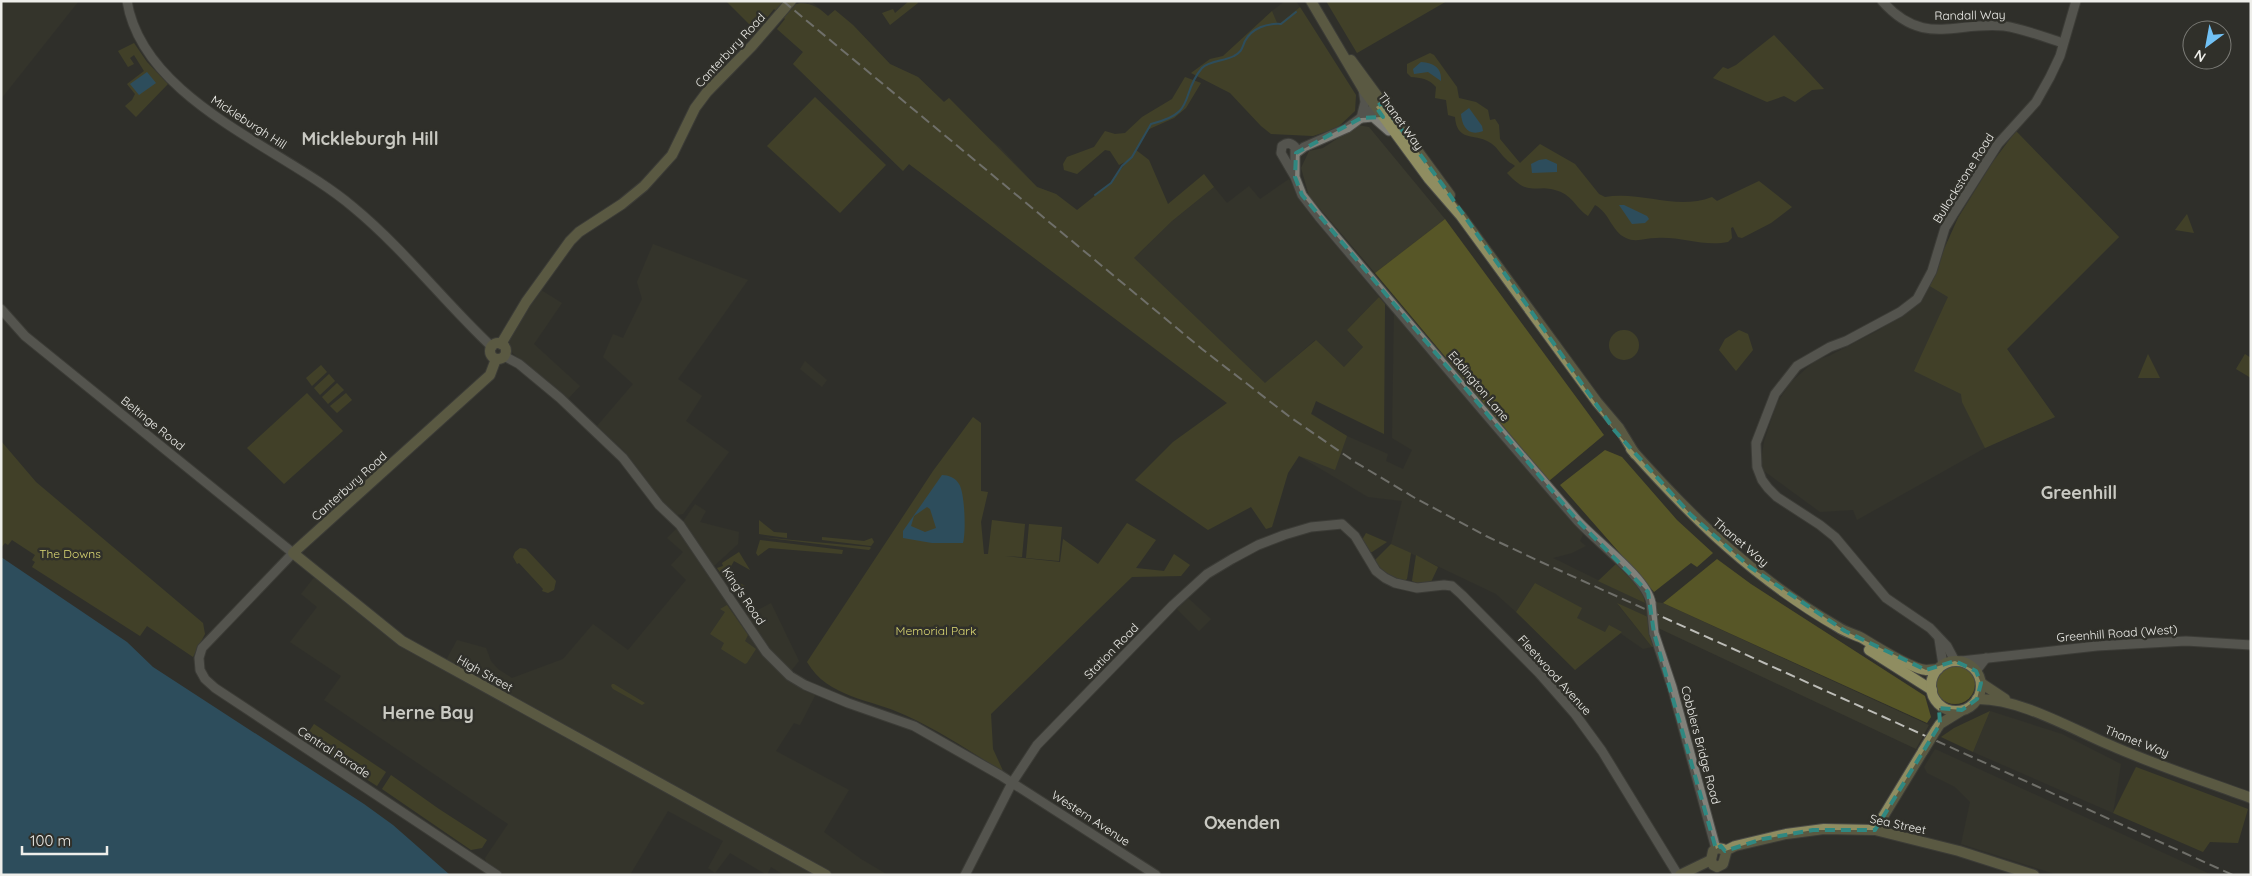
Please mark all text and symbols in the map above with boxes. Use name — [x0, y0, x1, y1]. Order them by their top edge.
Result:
street label: Randall Way — [1934, 7, 2006, 23]
street label: Canterbury Road — [692, 10, 768, 90]
north arrow — [2182, 20, 2232, 70]
text: N — [2191, 46, 2209, 66]
street label: Thanet Way — [1375, 89, 1427, 153]
street label: Mickleburgh Hill — [208, 92, 290, 152]
district label: Mickleburgh Hill — [301, 127, 439, 150]
street label: Bullockstone Road — [1929, 130, 1997, 226]
street label: Eddington Lane — [1445, 348, 1513, 424]
street label: Beltinge Road — [118, 393, 188, 453]
street label: Canterbury Road — [308, 448, 390, 524]
district label: Greenhill — [2041, 481, 2117, 504]
street label: Thanet Way — [1710, 514, 1772, 570]
park label: The Downs — [39, 546, 101, 561]
street label: King's Road — [719, 564, 769, 628]
street label: Station Road — [1081, 620, 1141, 682]
street label: Greenhill Road (West) — [2056, 621, 2178, 645]
park label: Memorial Park — [896, 623, 976, 638]
street label: Fleetwood Avenue — [1515, 632, 1595, 718]
street label: High Street — [454, 652, 516, 694]
street label: Cobblers Bridge Road — [1678, 684, 1724, 806]
district label: Herne Bay — [382, 701, 474, 724]
street label: Thanet Way — [2103, 722, 2171, 760]
street label: Central Parade — [295, 723, 373, 781]
street label: Western Avenue — [1049, 787, 1133, 849]
district label: Oxenden — [1204, 811, 1280, 834]
street label: Sea Street — [1869, 811, 1927, 837]
scale bar — [22, 824, 108, 856]
text: 100 m — [30, 831, 71, 850]

